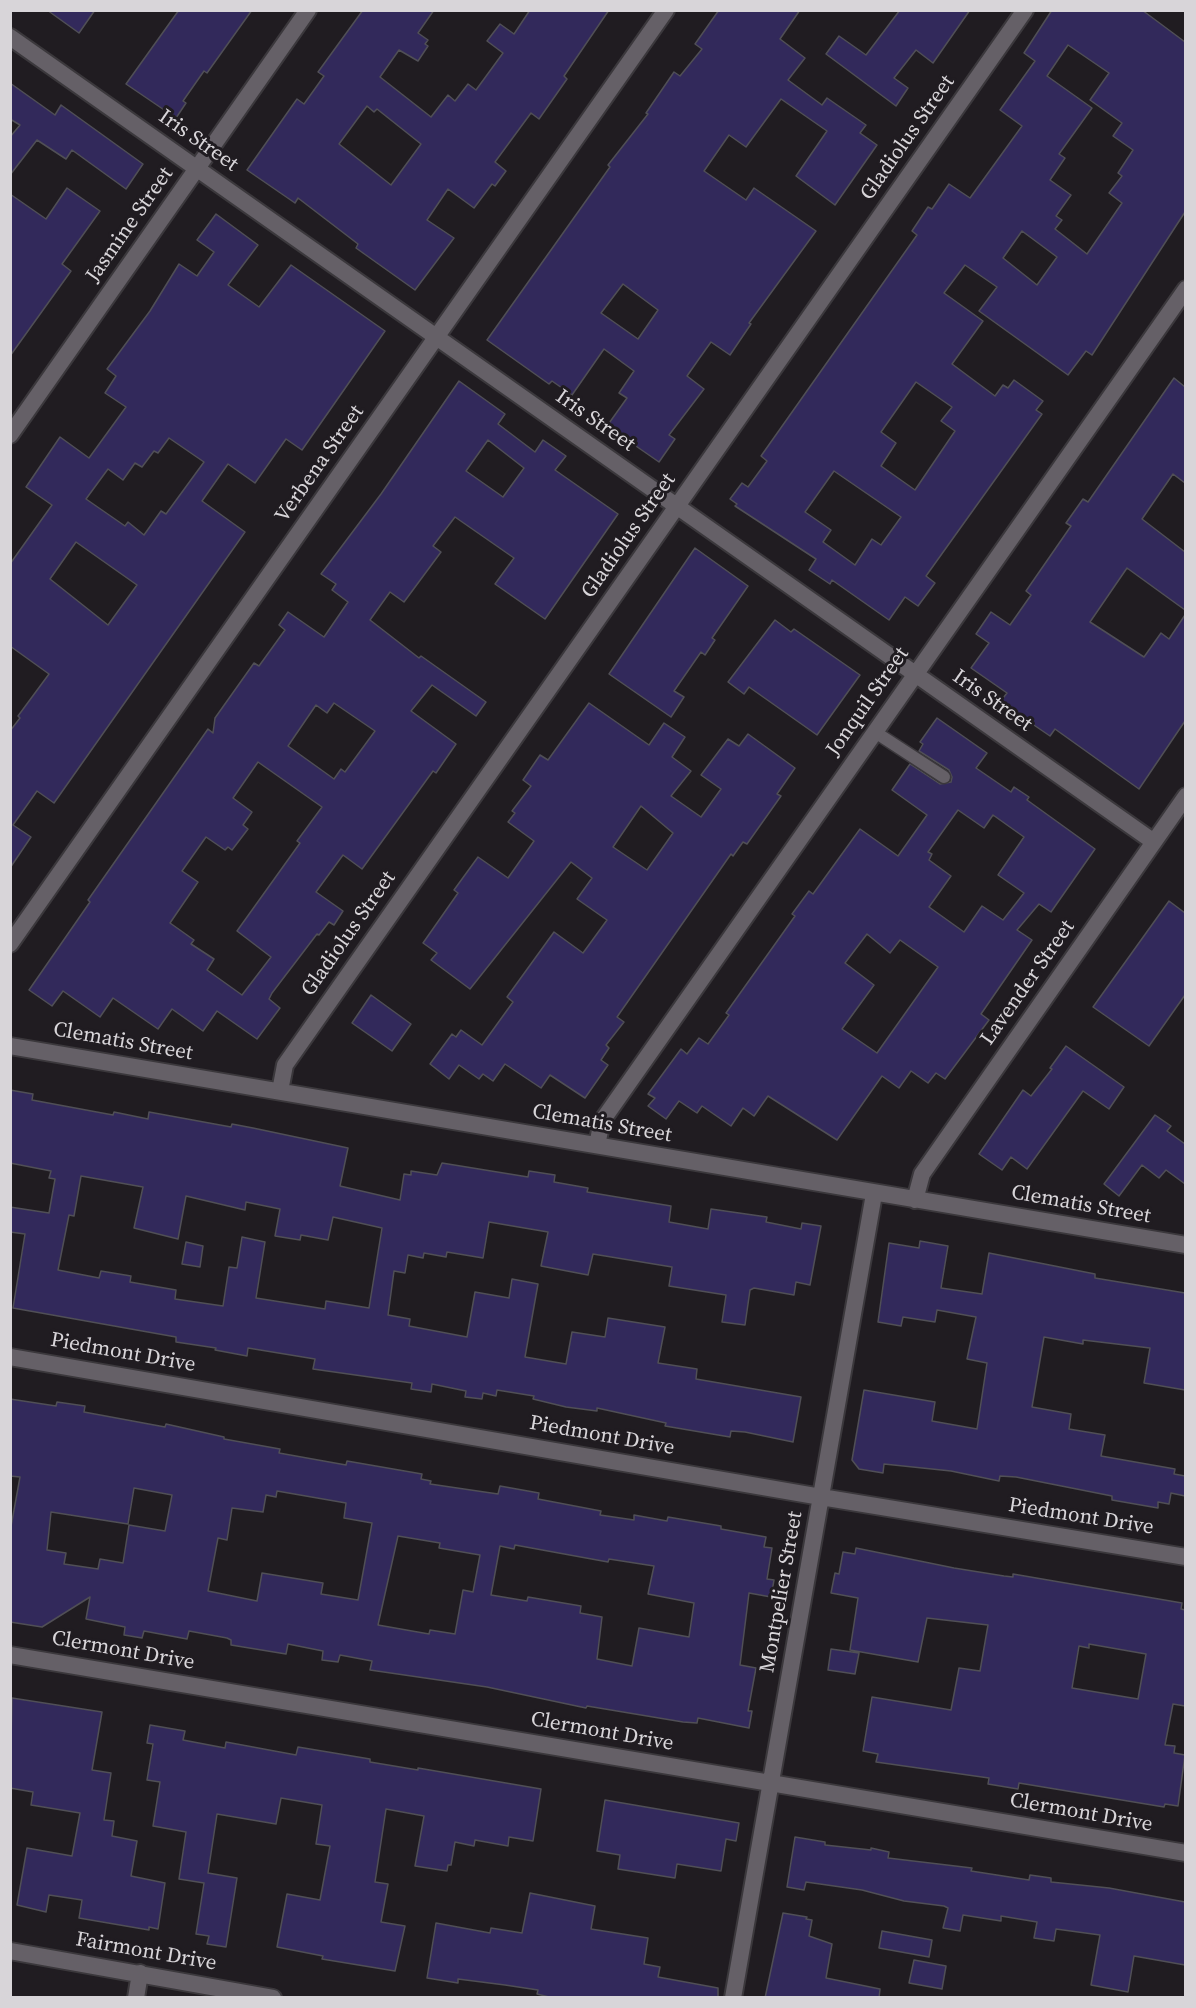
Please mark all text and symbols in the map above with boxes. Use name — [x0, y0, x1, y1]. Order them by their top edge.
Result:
street label: Gladiolus Street — [855, 71, 961, 205]
street label: Iris Street — [153, 105, 243, 177]
street label: Jasmine Street — [81, 163, 179, 287]
street label: Iris Street — [550, 385, 640, 457]
street label: Verbena Street — [270, 400, 370, 528]
street label: Gladiolus Street — [576, 469, 682, 603]
street label: Jonquil Street — [821, 643, 915, 761]
street label: Iris Street — [947, 665, 1037, 737]
street label: Gladiolus Street — [296, 867, 402, 1001]
street label: Lavender Street — [975, 916, 1081, 1050]
street label: Clematis Street — [51, 1017, 195, 1067]
street label: Clematis Street — [530, 1099, 674, 1149]
street label: Clematis Street — [1009, 1180, 1153, 1230]
street label: Piedmont Drive — [48, 1328, 198, 1378]
street label: Piedmont Drive — [527, 1411, 677, 1461]
street label: Piedmont Drive — [1006, 1493, 1156, 1541]
street label: Montpelier Street — [755, 1509, 809, 1675]
street label: Clermont Drive — [50, 1626, 196, 1676]
street label: Clermont Drive — [529, 1707, 675, 1757]
street label: Clermont Drive — [1008, 1788, 1154, 1838]
street label: Fairmont Drive — [74, 1927, 218, 1977]

